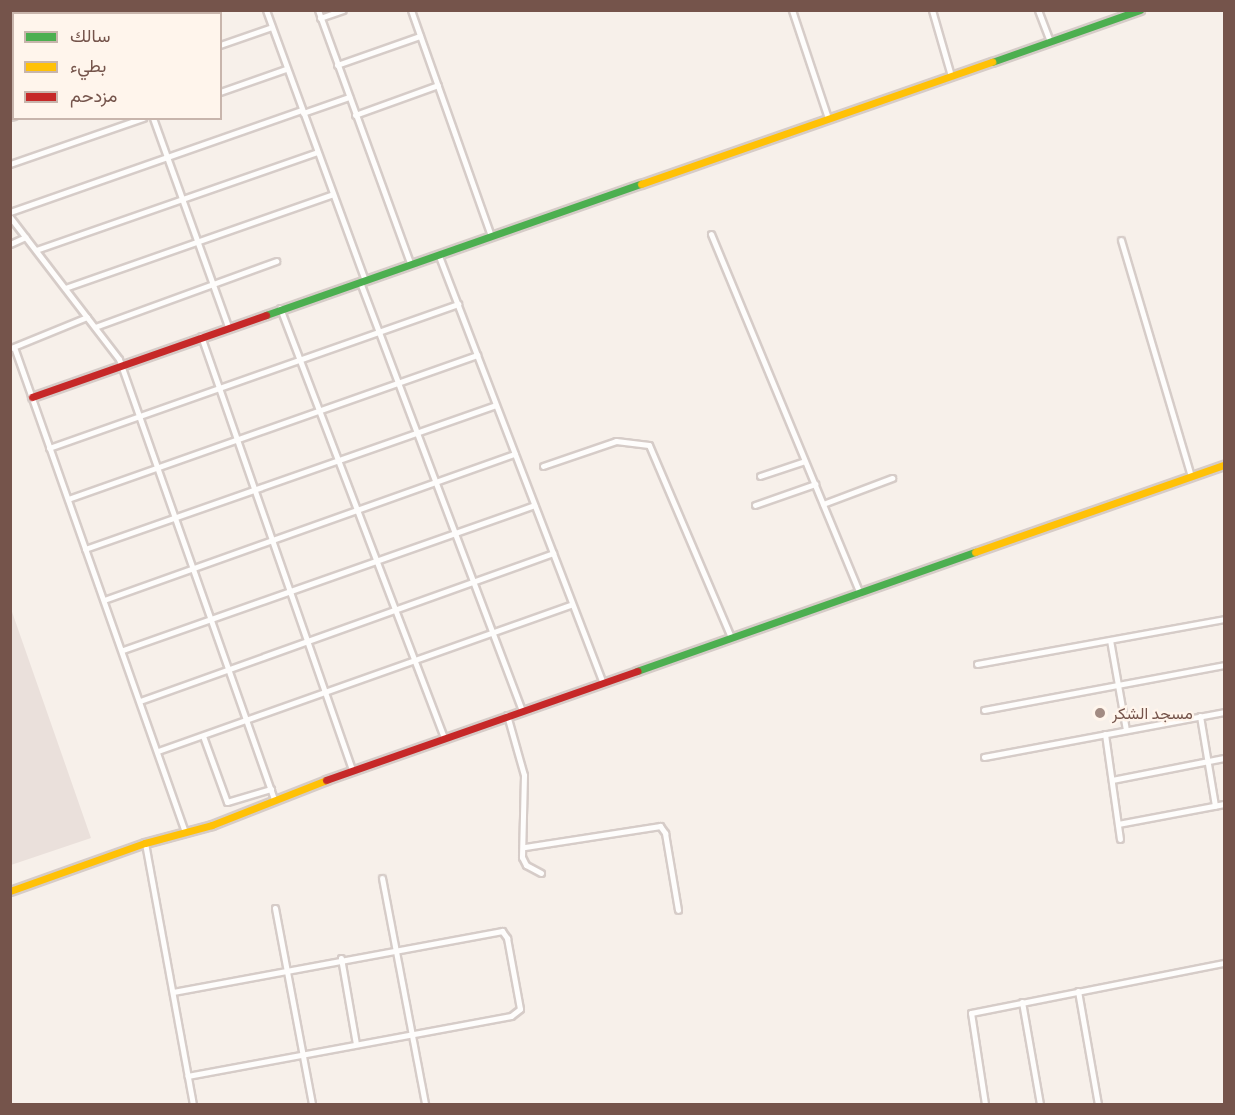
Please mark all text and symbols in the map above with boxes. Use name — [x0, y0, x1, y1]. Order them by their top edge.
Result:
legend — [12, 12, 222, 120]
text: سالك — [70, 23, 110, 47]
text: بطيء — [70, 53, 106, 77]
text: مزدحم — [70, 83, 117, 107]
place label: مسجد الشكر — [1112, 703, 1193, 723]
marker: مسجد الشكر — [1093, 706, 1107, 720]

